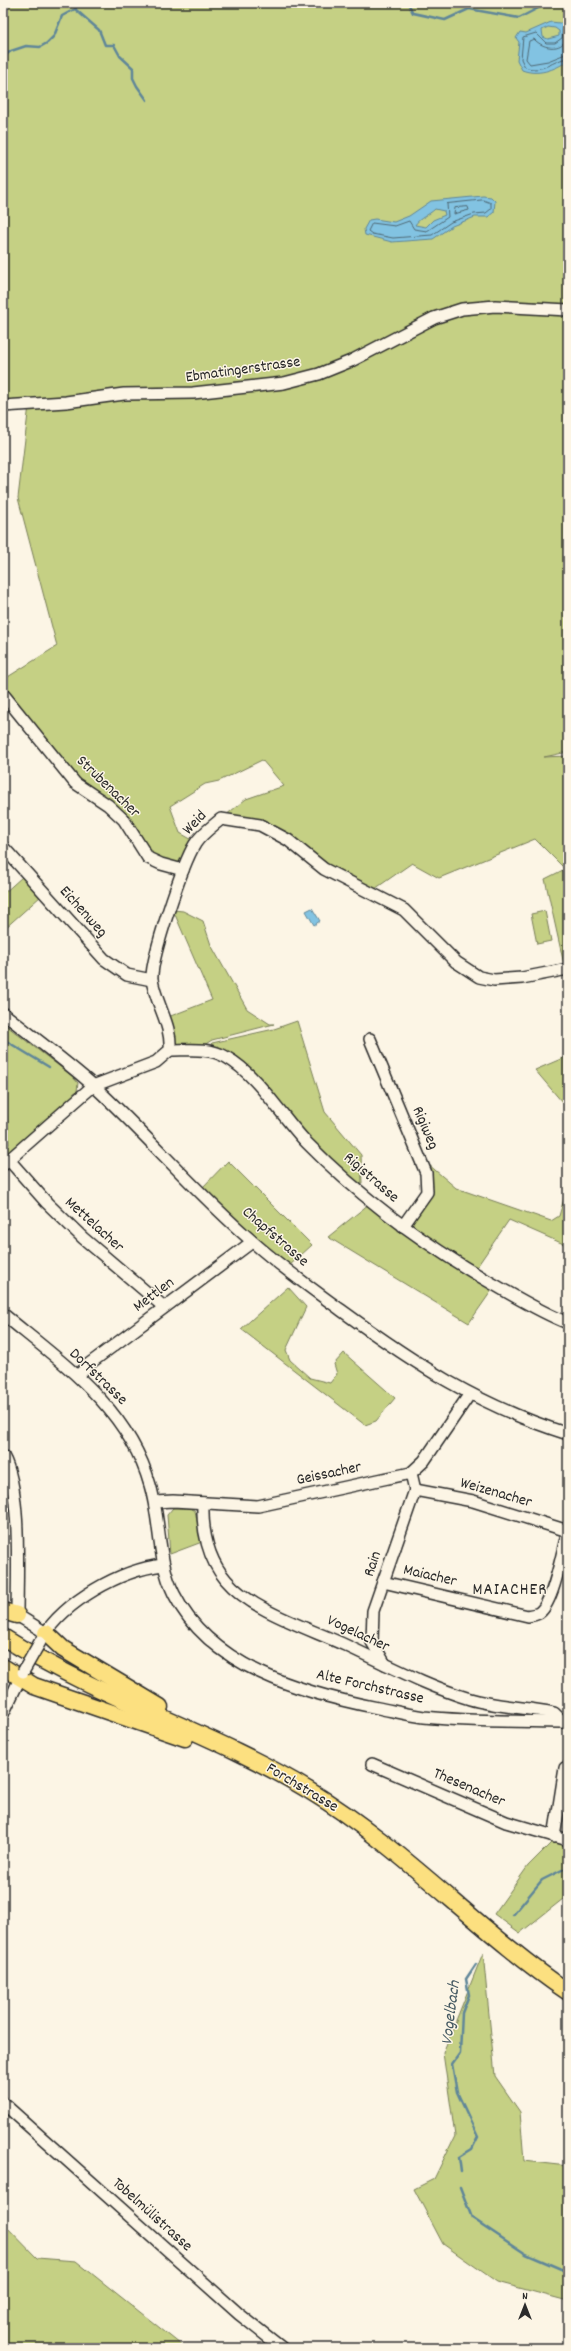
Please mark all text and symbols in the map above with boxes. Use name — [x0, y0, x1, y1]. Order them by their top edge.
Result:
street label: Ebmatingerstrasse — [184, 351, 302, 389]
street label: Strubenacher — [71, 750, 145, 824]
street label: Weid — [177, 805, 213, 841]
street label: Eichenweg — [53, 881, 113, 943]
street label: Rigiweg — [406, 1103, 444, 1153]
street label: Rigistrasse — [338, 1147, 404, 1209]
street label: Mettelacher — [59, 1192, 129, 1258]
street label: Chapfstrasse — [236, 1201, 314, 1273]
street label: Mettlen — [129, 1272, 179, 1318]
street label: Dorfstrasse — [64, 1343, 132, 1411]
street label: Geissacher — [294, 1456, 364, 1492]
street label: Weizenacher — [457, 1472, 535, 1514]
street label: Rain — [358, 1548, 388, 1580]
street label: Maiacher — [401, 1559, 459, 1593]
district label: MAIACHER — [473, 1579, 547, 1603]
street label: Vogelacher — [323, 1609, 393, 1659]
street label: Alte Forchstrasse — [314, 1663, 426, 1711]
street label: Forchstrasse — [262, 1757, 342, 1819]
street label: Thesenacher — [429, 1763, 509, 1813]
water label: Vogelbach — [436, 1978, 468, 2047]
street label: Tobelmülistrasse — [107, 2173, 197, 2257]
north arrow — [505, 2285, 545, 2325]
text: N — [522, 2289, 528, 2305]

